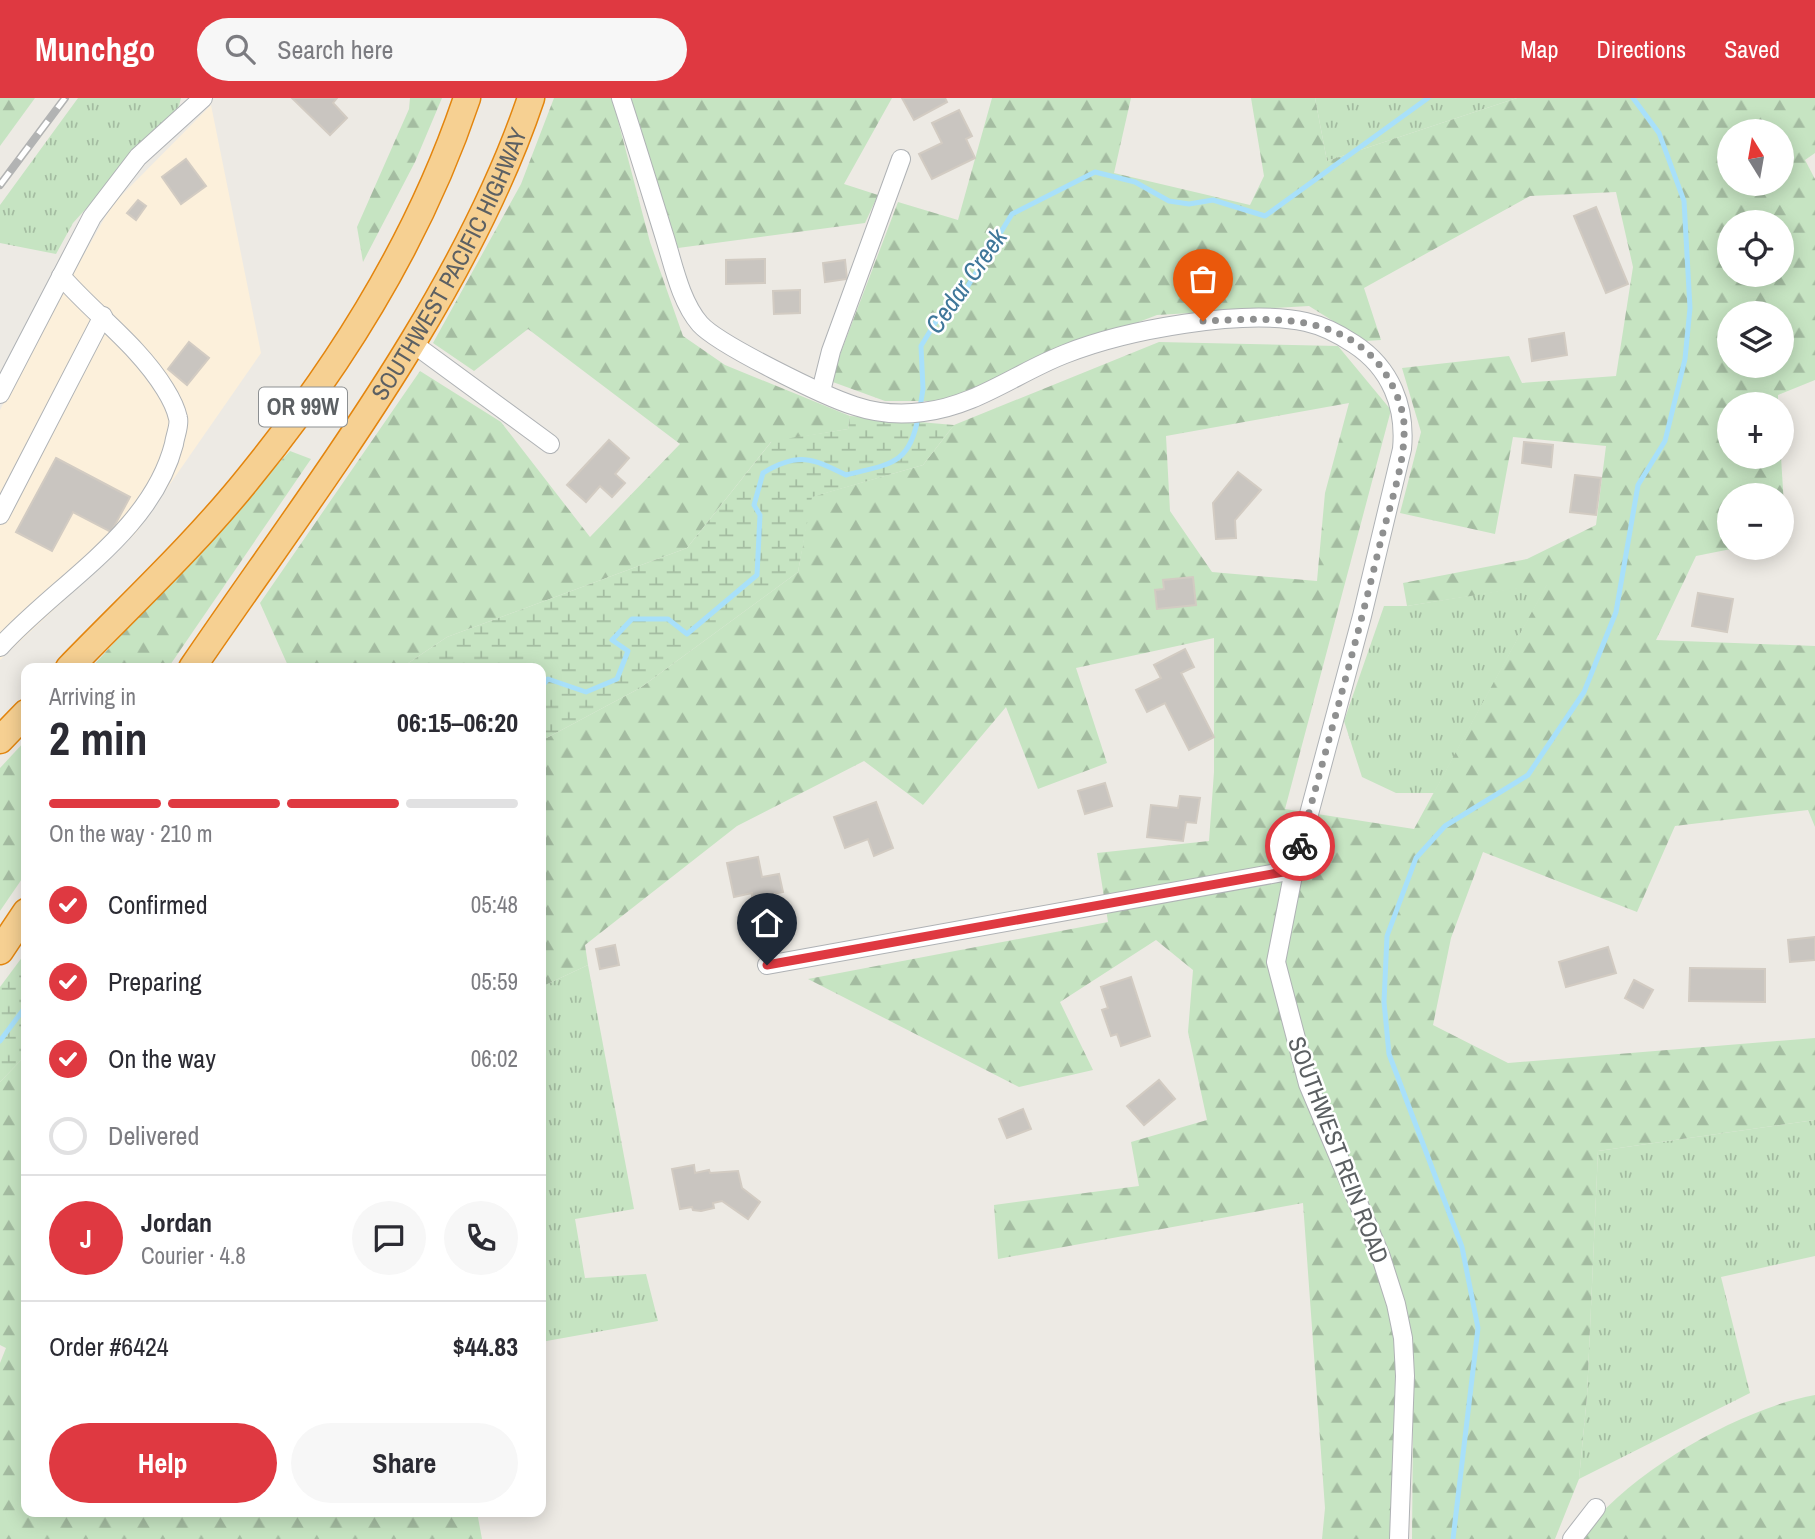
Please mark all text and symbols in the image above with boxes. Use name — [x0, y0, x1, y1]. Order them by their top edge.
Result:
search box — [197, 18, 687, 81]
text: Munchgo — [35, 27, 155, 71]
icon: search — [221, 30, 259, 68]
text: Search here — [277, 32, 393, 67]
text: Map — [1520, 33, 1558, 65]
text: Directions — [1596, 33, 1686, 65]
text: Saved — [1724, 33, 1780, 65]
north arrow — [1717, 119, 1794, 196]
map controls — [1717, 119, 1794, 560]
street label: SOUTHWEST PACIFIC HIGHWAY — [363, 123, 534, 406]
button: locate — [1717, 210, 1794, 287]
water label: Cedar Creek — [917, 220, 1015, 340]
pin — [1173, 249, 1233, 321]
icon: bag — [1184, 260, 1222, 298]
button: layers — [1717, 301, 1794, 378]
road number: OR 99W — [259, 388, 347, 426]
button: + — [1717, 392, 1794, 469]
button: − — [1717, 483, 1794, 560]
text: Arriving in — [49, 681, 136, 712]
text: 06:15–06:20 — [397, 705, 518, 740]
text: 2 min — [49, 707, 148, 769]
courier — [1265, 811, 1335, 881]
text: On the way · 210 m — [49, 818, 213, 849]
icon: bike — [1281, 827, 1319, 865]
icon: check — [49, 886, 87, 924]
text: Confirmed — [108, 887, 208, 922]
text: 05:48 — [471, 889, 518, 920]
pin — [737, 893, 797, 965]
icon: home — [748, 904, 786, 942]
icon: check — [49, 963, 87, 1001]
text: Preparing — [108, 964, 202, 999]
text: 05:59 — [471, 966, 518, 997]
street label: SOUTHWEST REIN ROAD — [1281, 1032, 1397, 1268]
icon: check — [49, 1040, 87, 1078]
text: On the way — [108, 1041, 216, 1076]
text: 06:02 — [471, 1043, 518, 1074]
text: Delivered — [108, 1118, 199, 1153]
button: chat — [352, 1201, 426, 1275]
button: phone — [444, 1201, 518, 1275]
text: Jordan — [141, 1205, 212, 1240]
text: J — [80, 1221, 92, 1256]
text: Courier · 4.8 — [141, 1240, 246, 1271]
text: Order #6424 — [49, 1329, 169, 1364]
text: $44.83 — [453, 1329, 518, 1364]
button: Help — [49, 1423, 277, 1503]
button: Share — [291, 1423, 518, 1503]

